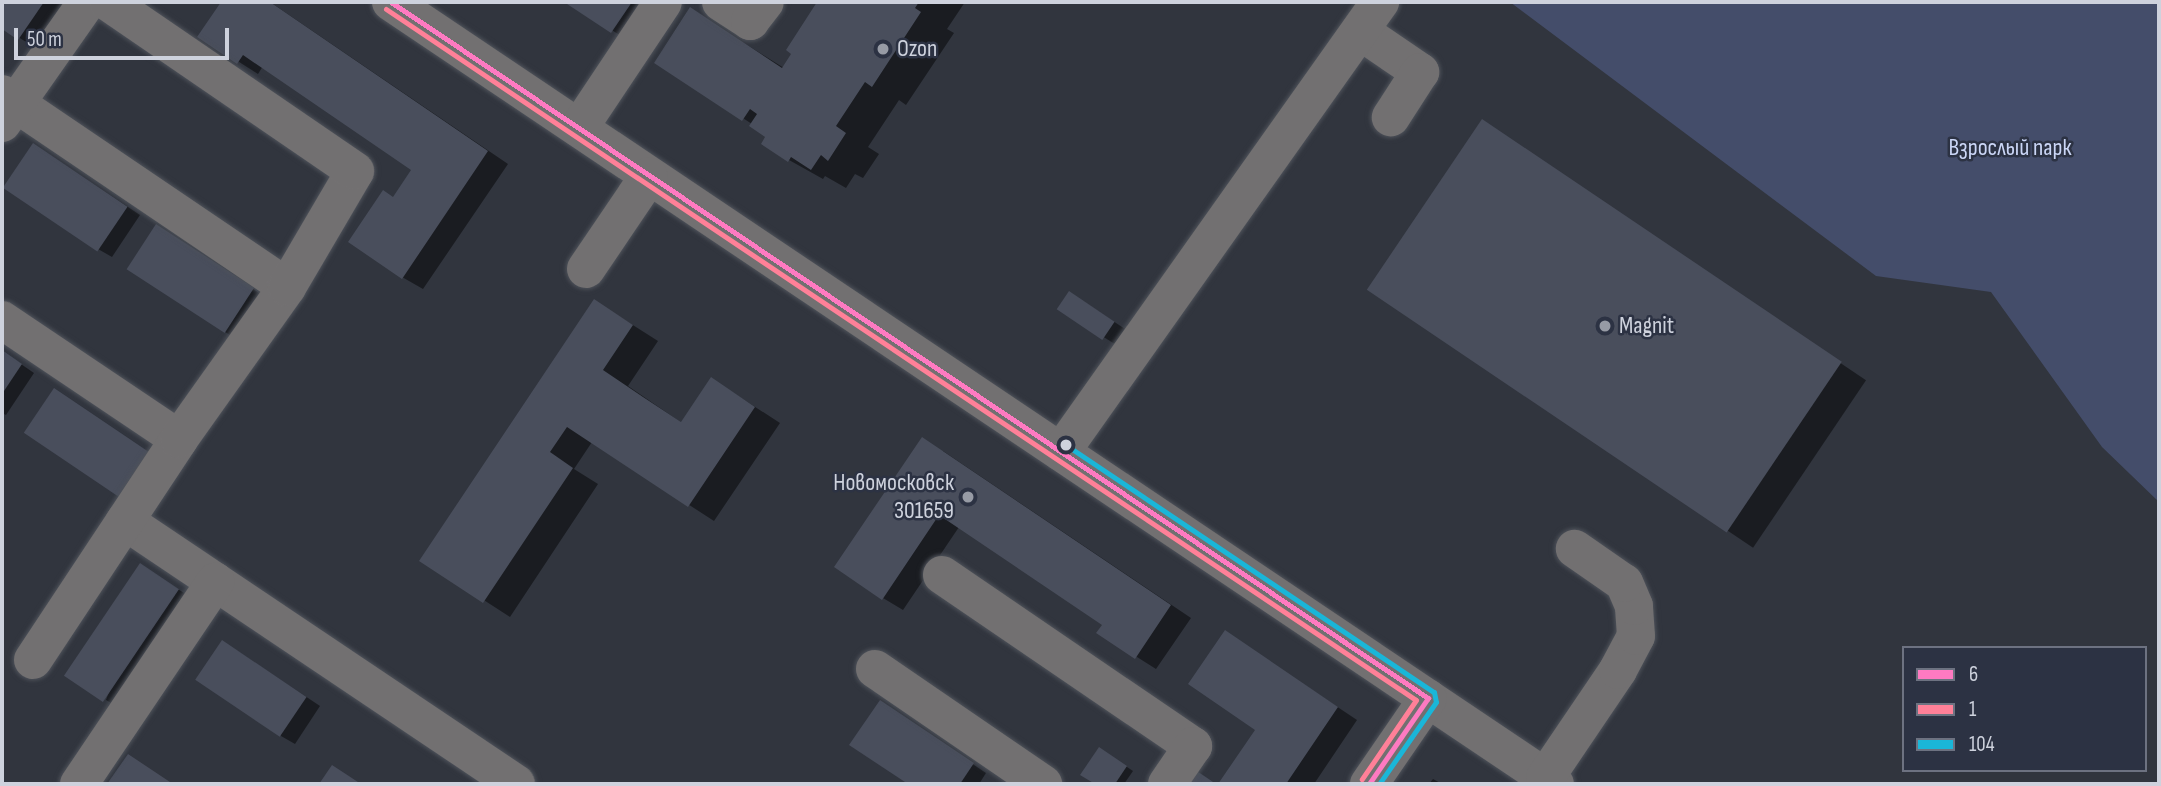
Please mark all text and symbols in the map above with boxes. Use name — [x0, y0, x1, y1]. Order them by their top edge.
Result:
scale bar — [18, 14, 233, 58]
text: 50 m — [27, 27, 62, 52]
place label: Ozon — [897, 35, 937, 63]
marker: Ozon — [875, 41, 891, 57]
park label: Взрослый парк — [1948, 134, 2072, 162]
place label: Magnit — [1619, 312, 1674, 340]
marker: Magnit — [1597, 318, 1613, 334]
unlabelled marker — [1059, 438, 1073, 452]
place label: Новомосковск 301659 — [833, 469, 954, 525]
marker: Новомосковск 301659 — [960, 489, 976, 505]
legend — [1902, 646, 2147, 772]
text: 6 — [1969, 662, 1978, 687]
text: 1 — [1969, 697, 1976, 722]
text: 104 — [1969, 732, 1995, 757]

